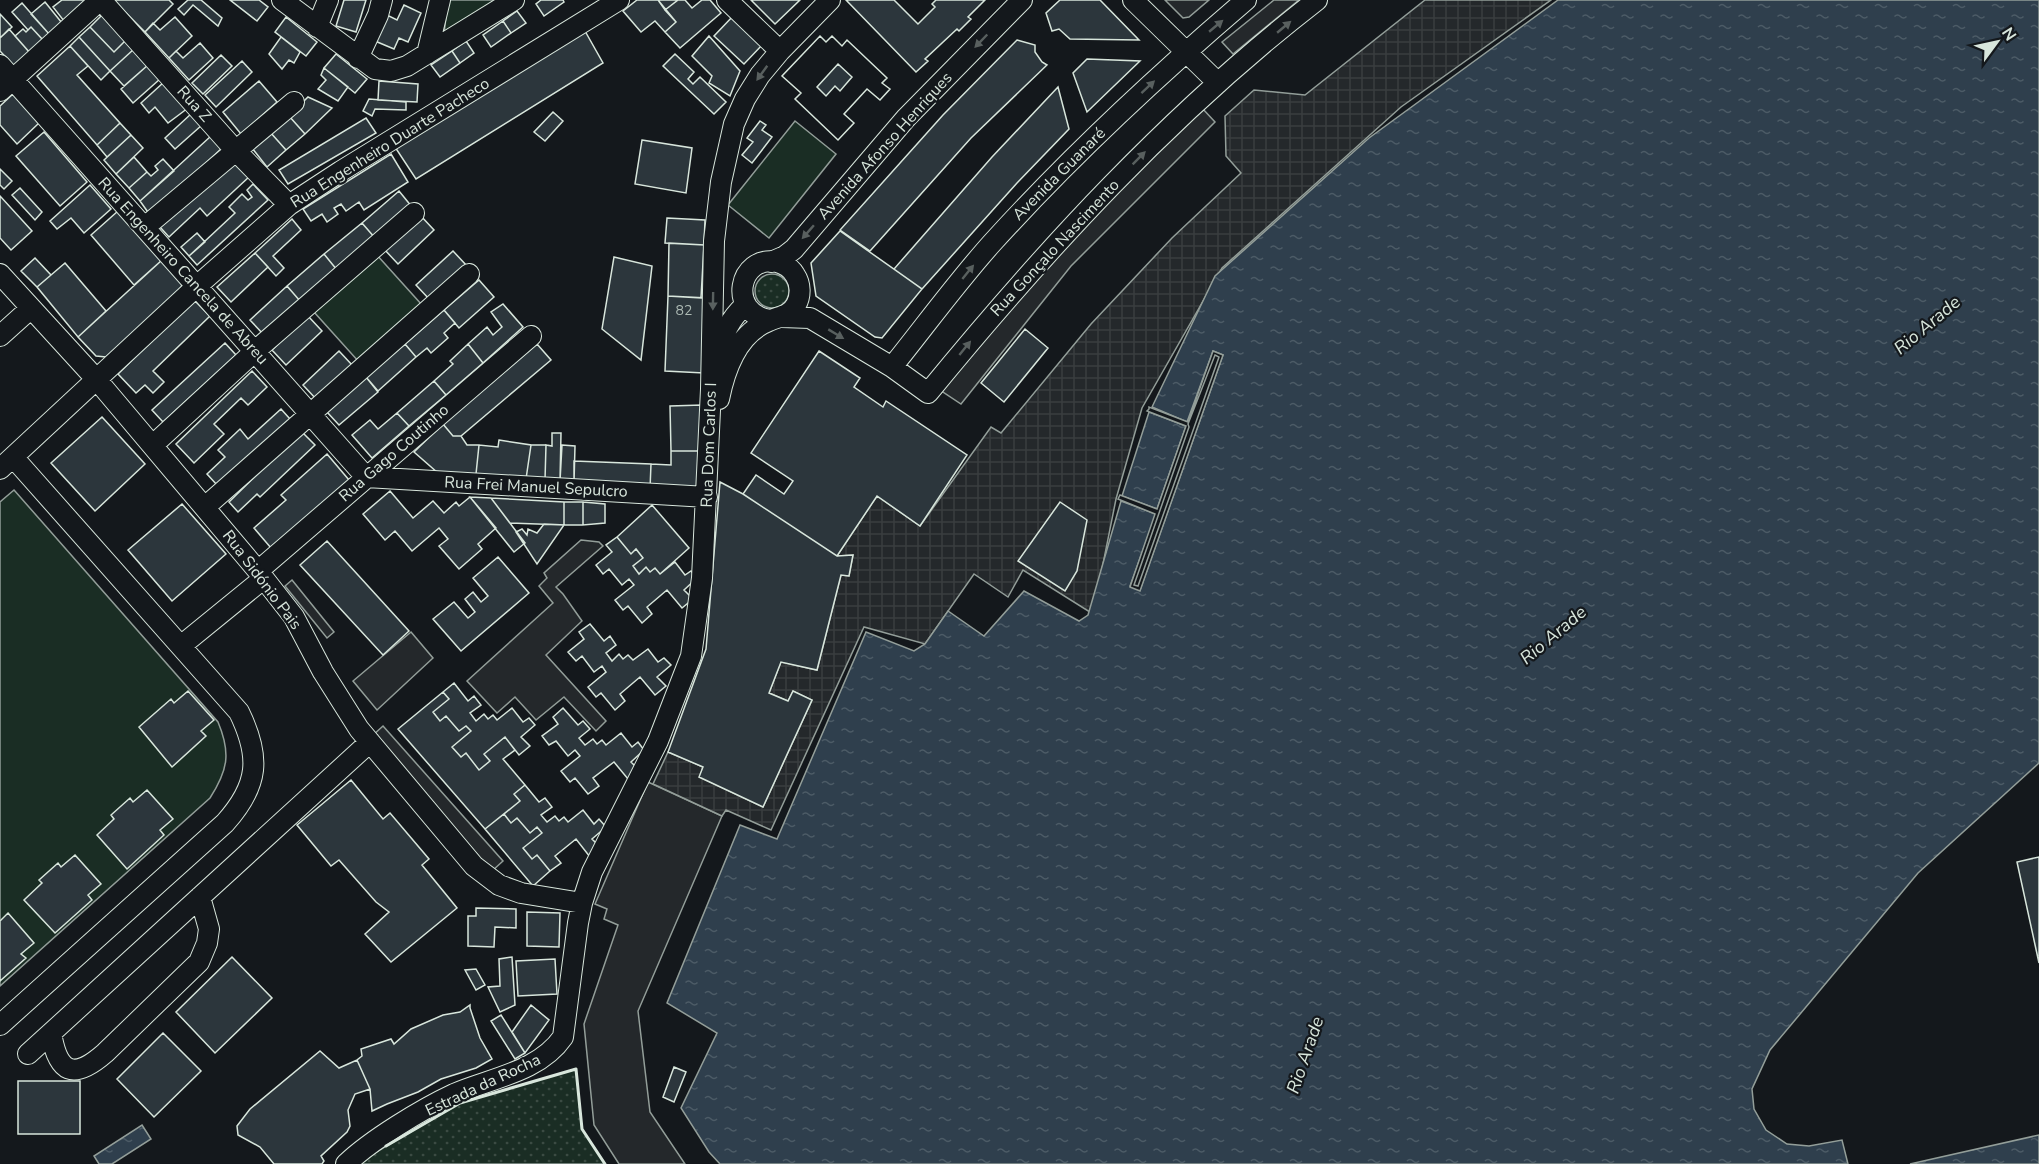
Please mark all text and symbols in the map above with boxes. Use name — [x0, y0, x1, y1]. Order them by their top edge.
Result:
north arrow — [1967, 12, 2027, 72]
one-way arrow — [1208, 20, 1223, 33]
one-way arrow — [1276, 21, 1291, 34]
text: N — [1996, 23, 2021, 45]
one-way arrow — [974, 34, 988, 48]
one-way arrow — [756, 65, 768, 81]
street label: Avenida Afonso Henriques — [813, 67, 957, 225]
street label: Rua Engenheiro Duarte Pacheco — [286, 73, 494, 213]
street label: Rua Z — [172, 81, 217, 127]
one-way arrow — [1140, 81, 1154, 95]
street label: Avenida Guanaré — [1008, 123, 1110, 225]
one-way arrow — [1132, 151, 1146, 165]
street label: Rua Engenheiro Cancela de Abreu — [93, 173, 273, 369]
street label: Rua Gonçalo Nascimento — [986, 175, 1125, 321]
one-way arrow — [801, 225, 815, 240]
one-way arrow — [962, 265, 974, 280]
water label: Rio Arade — [1889, 290, 1966, 360]
one-way arrow — [708, 292, 718, 311]
house number: 82 — [676, 301, 692, 320]
one-way arrow — [828, 328, 844, 339]
one-way arrow — [959, 340, 972, 356]
street label: Rua Dom Carlos I — [696, 382, 722, 508]
street label: Rua Gago Coutinho — [334, 399, 454, 507]
street label: Rua Frei Manuel Sepulcro — [444, 471, 628, 503]
street label: Rua Sidónio Pais — [217, 526, 307, 634]
water label: Rio Arade — [1515, 600, 1592, 670]
water label: Rio Arade — [1281, 1013, 1329, 1097]
street label: Estrada da Rocha — [422, 1049, 544, 1121]

